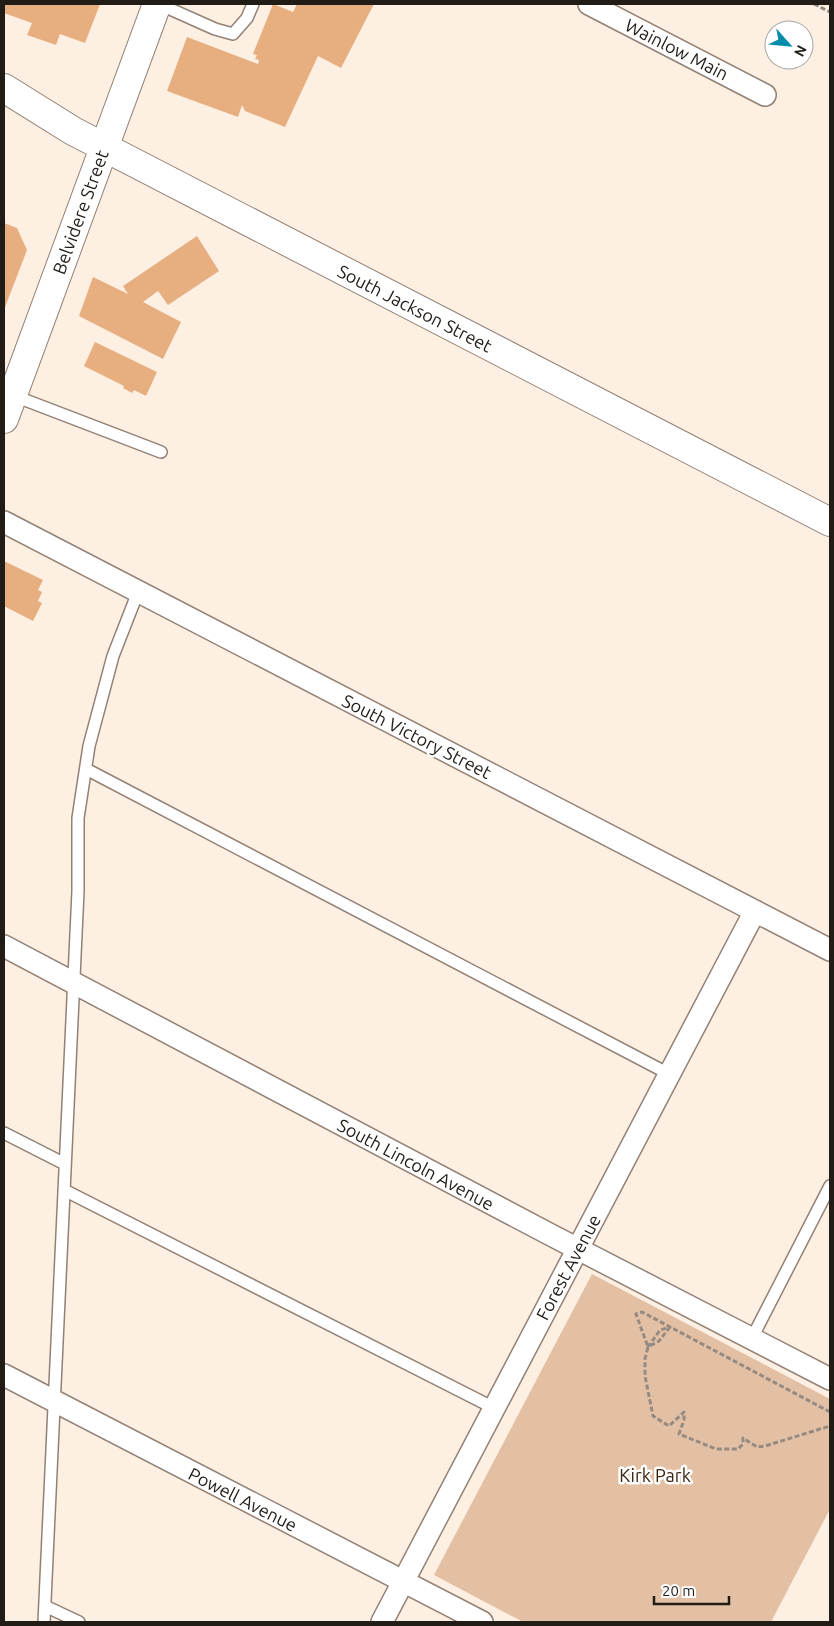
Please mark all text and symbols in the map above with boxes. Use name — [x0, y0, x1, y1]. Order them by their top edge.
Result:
street label: Wainlow Main — [622, 14, 732, 84]
north arrow — [764, 20, 814, 70]
text: N — [791, 43, 810, 59]
street label: Belvidere Street — [48, 147, 112, 277]
street label: South Jackson Street — [335, 260, 495, 356]
street label: South Victory Street — [339, 690, 495, 782]
street label: South Lincoln Avenue — [334, 1114, 498, 1214]
street label: Forest Avenue — [532, 1211, 604, 1323]
street label: Powell Avenue — [185, 1463, 301, 1535]
park label: Kirk Park — [619, 1465, 691, 1485]
scale bar — [654, 1574, 729, 1606]
text: 20 m — [662, 1582, 695, 1599]

